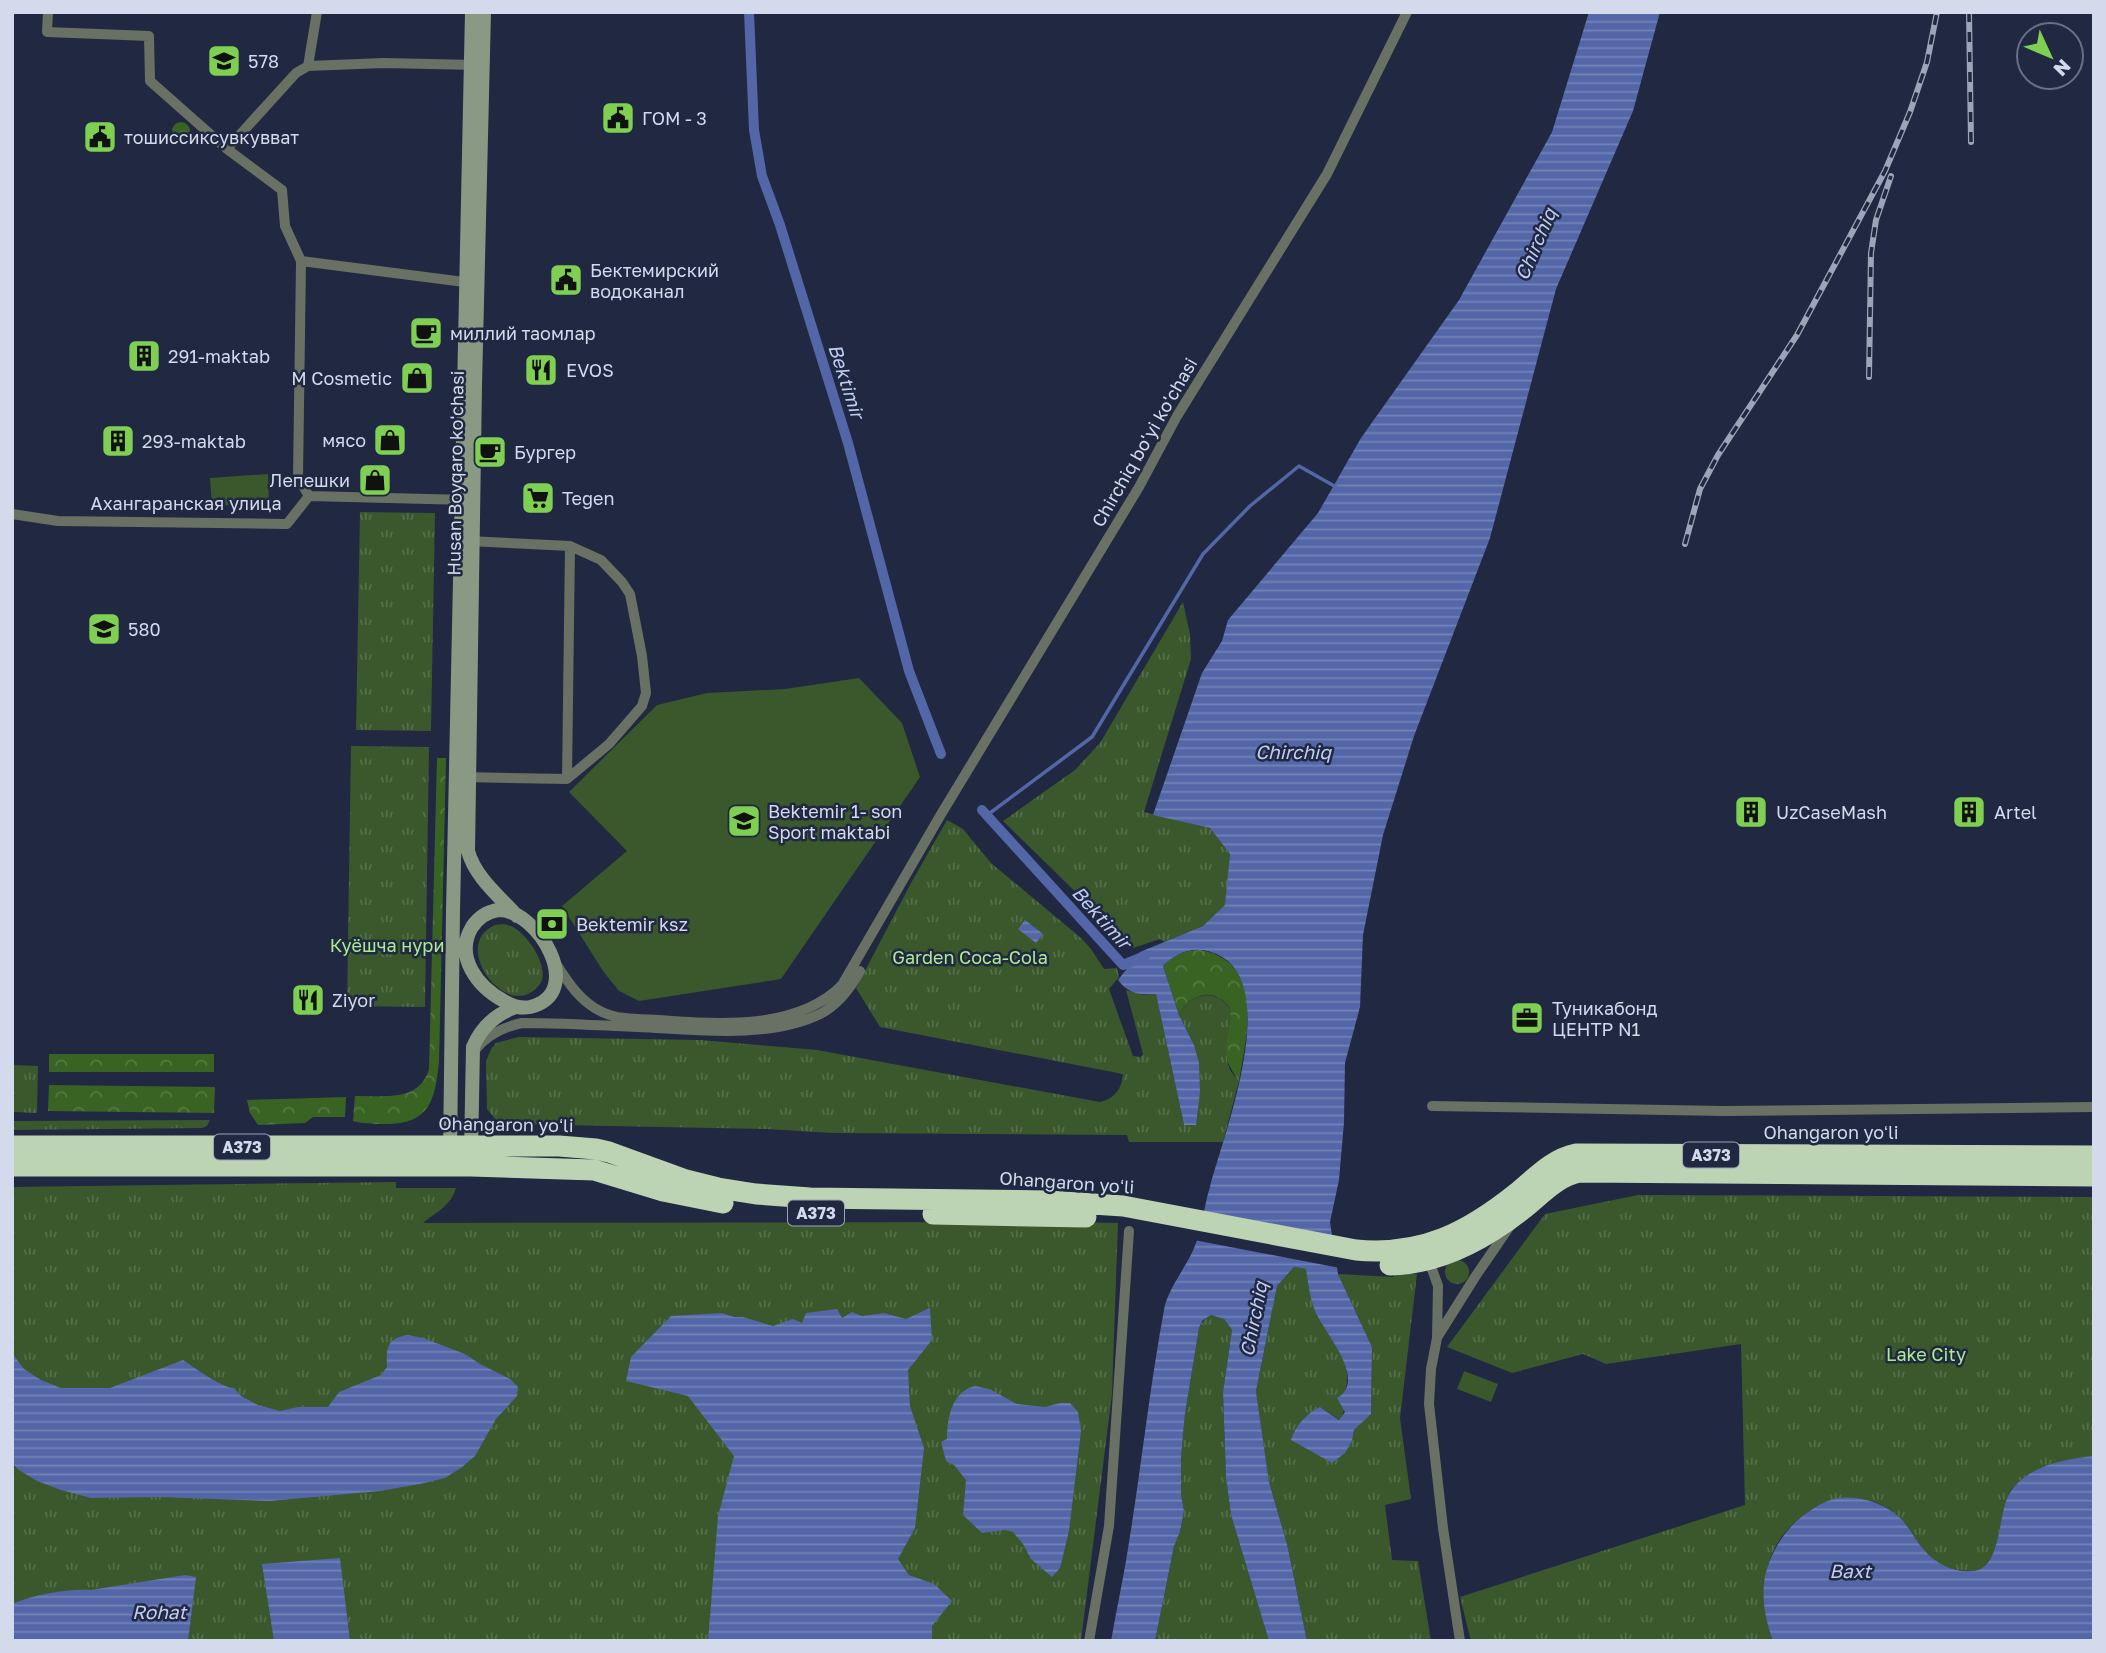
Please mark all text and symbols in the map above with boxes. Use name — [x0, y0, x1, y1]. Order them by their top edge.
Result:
north arrow — [2015, 21, 2085, 91]
school or university icon: 578 — [205, 42, 243, 80]
place label: 578 — [248, 50, 279, 72]
text: N — [2049, 55, 2076, 81]
public building icon: ГОМ - 3 — [599, 99, 637, 137]
place label: ГОМ - 3 — [642, 107, 707, 129]
public building icon: тошиссиксувкувват — [81, 118, 119, 156]
place label: тошиссиксувкувват — [124, 126, 299, 148]
water label: Chirchiq — [1510, 203, 1561, 283]
place label: Бектемирский водоканал — [590, 259, 719, 302]
public building icon: Бектемирский водоканал — [547, 261, 585, 299]
cafe icon: миллий таомлар — [407, 314, 445, 352]
place label: миллий таомлар — [450, 322, 596, 344]
building icon: 291-maktab — [125, 337, 163, 375]
water label: Bektimir — [824, 341, 871, 424]
place label: 291-maktab — [168, 345, 270, 367]
restaurant icon: EVOS — [522, 351, 560, 389]
street label: Chirchiq bo'yi ko'chasi — [1087, 354, 1201, 530]
shop icon: M Cosmetic — [398, 359, 436, 397]
place label: EVOS — [566, 359, 614, 381]
place label: M Cosmetic — [291, 367, 392, 389]
street label: Husan Boyqaro ko'chasi — [442, 370, 468, 576]
shop icon: мясо — [371, 421, 409, 459]
building icon: 293-maktab — [99, 422, 137, 460]
place label: мясо — [322, 429, 366, 451]
place label: 293-maktab — [142, 430, 246, 452]
cafe icon: Бургер — [471, 433, 509, 471]
place label: Бургер — [514, 441, 576, 463]
shop icon: Лепешки — [356, 461, 394, 499]
place label: Лепешки — [270, 469, 350, 491]
supermarket icon: Tegen — [519, 479, 557, 517]
place label: Tegen — [562, 487, 615, 509]
street label: Ахангаранская улица — [90, 492, 282, 514]
school or university icon: 580 — [85, 610, 123, 648]
place label: 580 — [128, 618, 161, 640]
water label: Chirchiq — [1255, 740, 1332, 763]
building icon: UzCaseMash — [1732, 793, 1770, 831]
building icon: Artel — [1950, 793, 1988, 831]
place label: Bektemir 1- son Sport maktabi — [768, 800, 902, 843]
place label: UzCaseMash — [1776, 801, 1887, 823]
place label: Artel — [1994, 801, 2037, 823]
school or university icon: Bektemir 1- son Sport maktabi — [725, 802, 763, 840]
water label: Bektimir — [1068, 881, 1138, 955]
bank icon: Bektemir ksz — [533, 905, 571, 943]
place label: Bektemir ksz — [576, 913, 688, 935]
park label: Куёшча нури — [330, 934, 444, 956]
park label: Garden Coca-Cola — [892, 946, 1048, 968]
restaurant icon: Ziyor — [289, 981, 327, 1019]
place label: Ziyor — [332, 989, 375, 1011]
place label: Туникабонд ЦЕНТР N1 — [1552, 997, 1658, 1040]
office icon: Туникабонд ЦЕНТР N1 — [1508, 999, 1546, 1037]
street label: Ohangaron yoʻli — [438, 1112, 574, 1136]
street label: Ohangaron yoʻli — [1763, 1121, 1899, 1143]
road number: A373 — [214, 1134, 270, 1160]
road number: A373 — [1683, 1142, 1739, 1168]
street label: Ohangaron yoʻli — [999, 1166, 1135, 1198]
road number: A373 — [788, 1200, 844, 1226]
water label: Chirchiq — [1234, 1278, 1272, 1358]
park label: Lake City — [1886, 1343, 1966, 1365]
water label: Baхt — [1829, 1559, 1873, 1582]
water label: Rohat — [132, 1600, 188, 1623]

